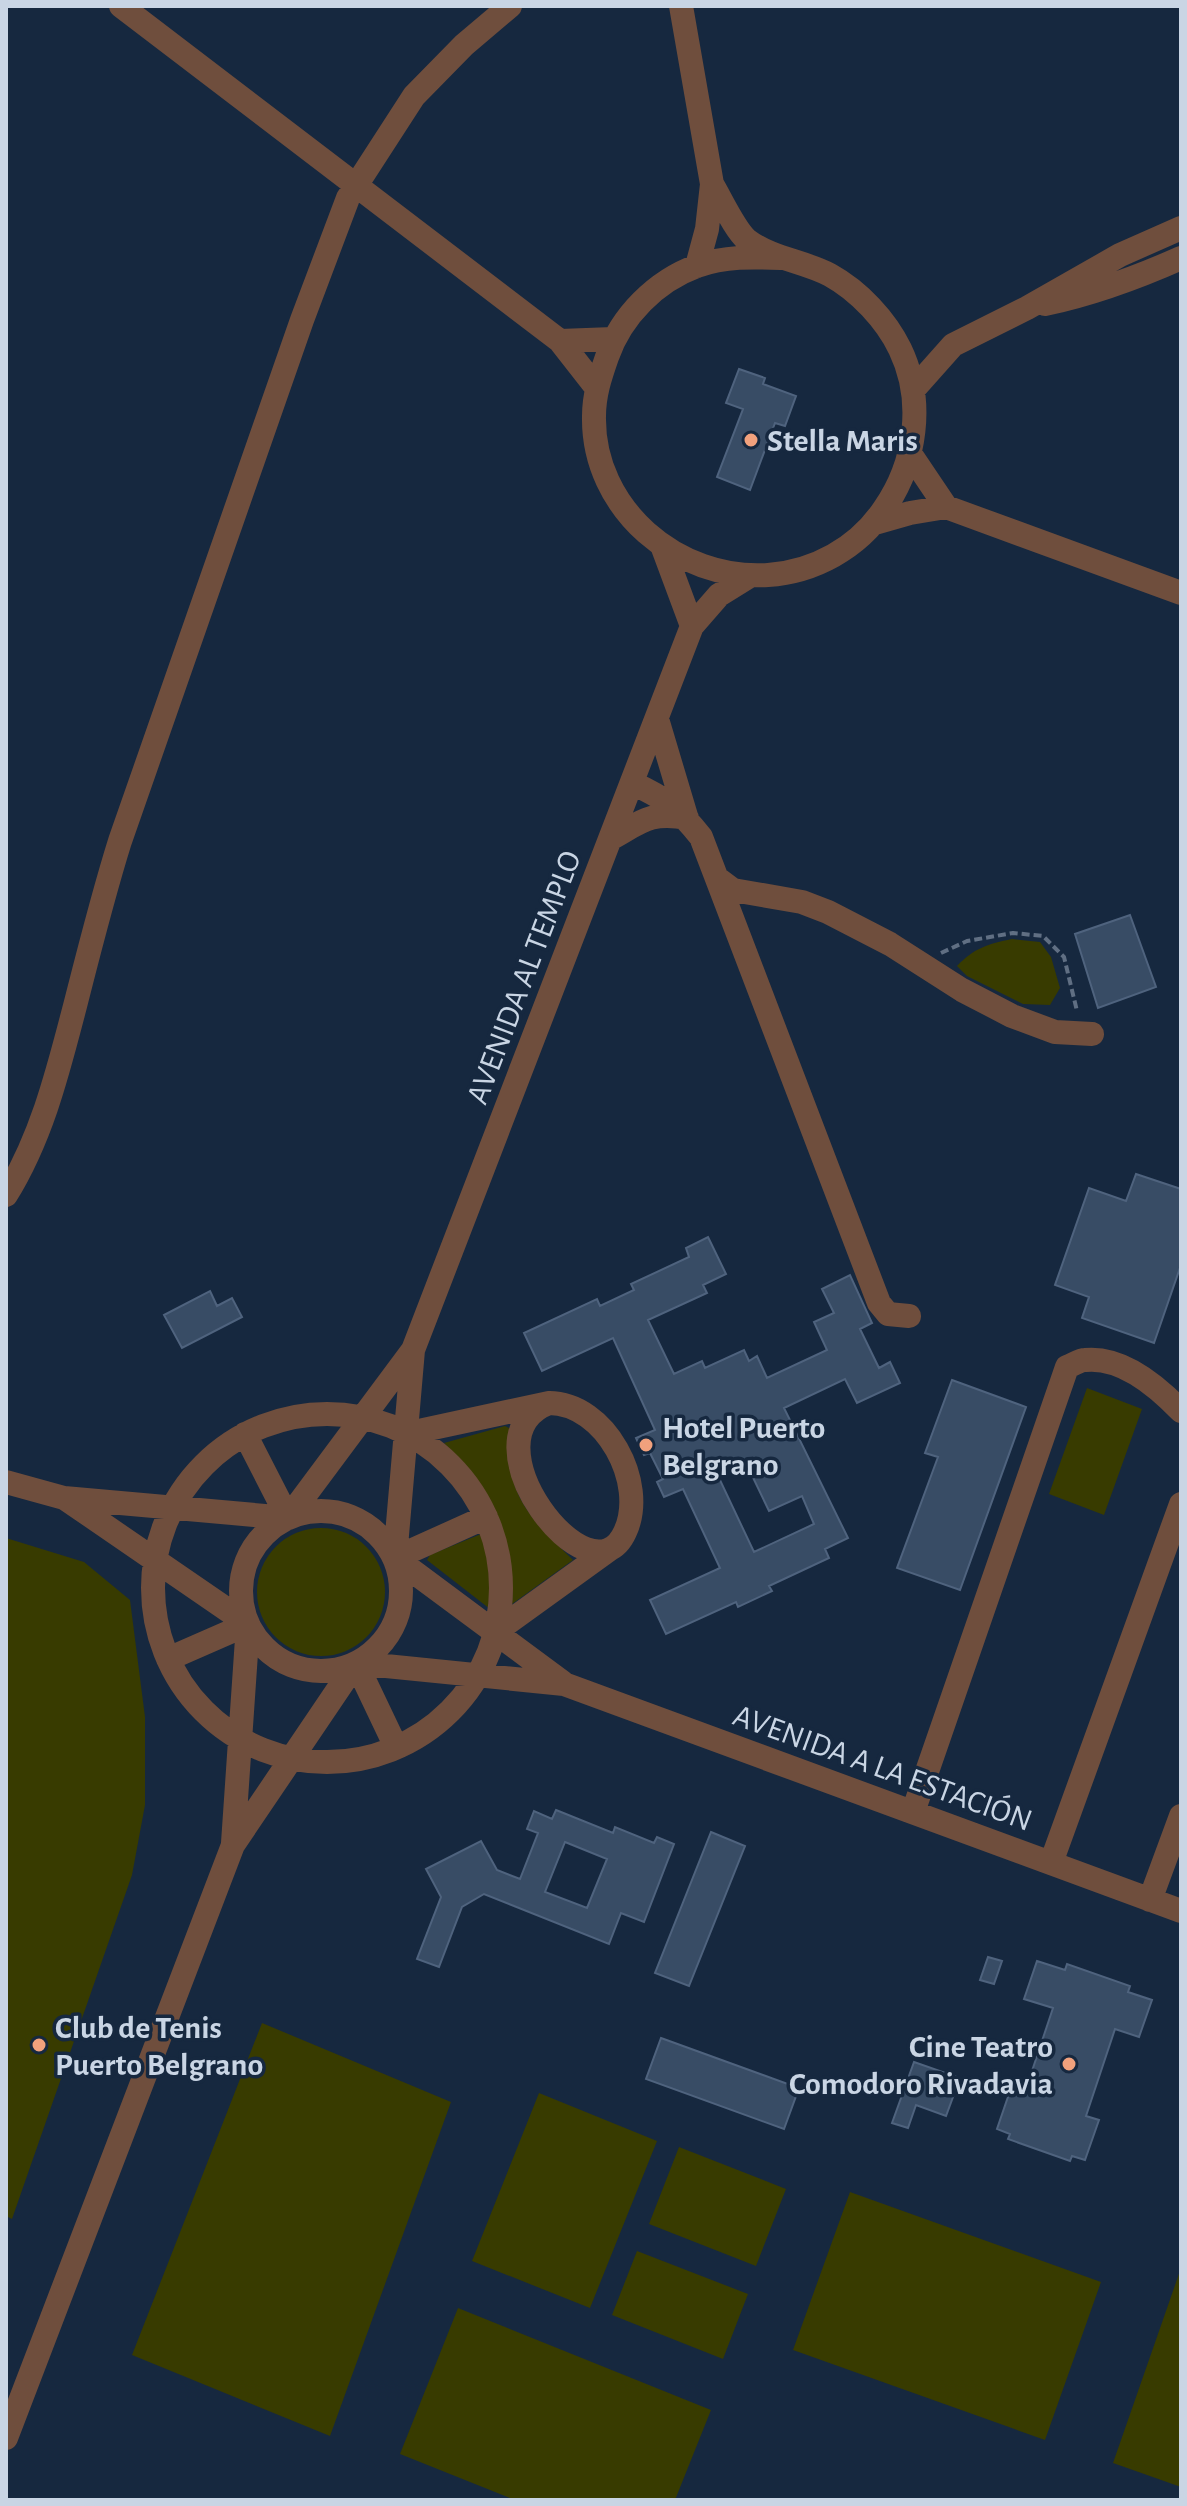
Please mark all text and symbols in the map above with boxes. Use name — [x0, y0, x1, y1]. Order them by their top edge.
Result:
place label: Stella Maris — [767, 425, 918, 457]
marker: Stella Maris — [742, 431, 760, 449]
street label: AVENIDA AL TEMPLO — [461, 846, 587, 1108]
place label: Hotel Puerto Belgrano — [662, 1412, 825, 1481]
marker: Hotel Puerto Belgrano — [637, 1436, 655, 1454]
street label: AVENIDA A LA ESTACIÓN — [729, 1697, 1037, 1837]
place label: Club de Tenis Puerto Belgrano — [55, 2012, 263, 2081]
place label: Cine Teatro Comodoro Rivadavia — [789, 2031, 1053, 2100]
marker: Club de Tenis Puerto Belgrano — [30, 2036, 48, 2054]
marker: Cine Teatro Comodoro Rivadavia — [1060, 2055, 1078, 2073]

